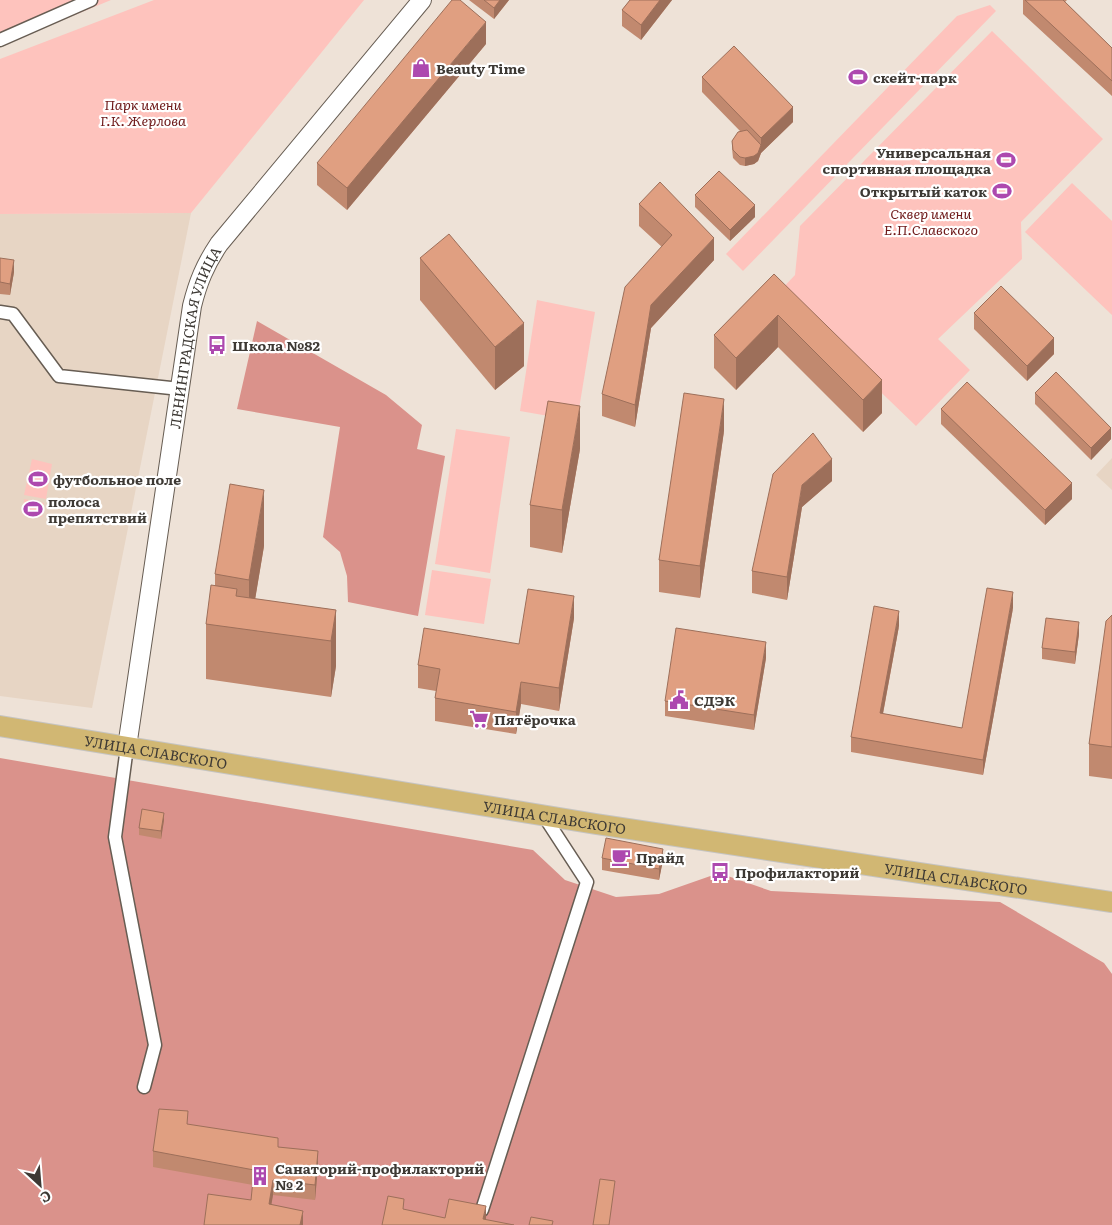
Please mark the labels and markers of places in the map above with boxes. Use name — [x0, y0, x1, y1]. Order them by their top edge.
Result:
shop icon: Beauty Time — [410, 57, 432, 79]
place label: Beauty Time — [436, 58, 525, 78]
sports icon: скейт-парк — [847, 66, 869, 88]
place label: скейт-парк — [873, 67, 957, 87]
place label: Универсальная спортивная площадка — [823, 142, 992, 178]
sports icon: Универсальная спортивная площадка — [995, 149, 1017, 171]
sports icon: Открытый каток — [991, 180, 1013, 202]
place label: Открытый каток — [860, 181, 987, 201]
bus stop icon: Школа №82 — [206, 334, 228, 356]
place label: Школа №82 — [232, 335, 320, 355]
sports icon: футбольное поле — [27, 468, 49, 490]
place label: футбольное поле — [53, 469, 181, 489]
place label: полоса препятствий — [48, 491, 147, 527]
sports icon: полоса препятствий — [22, 498, 44, 520]
public building icon: СДЭК — [668, 689, 690, 711]
place label: СДЭК — [694, 690, 735, 710]
supermarket icon: Пятёрочка — [468, 708, 490, 730]
place label: Пятёрочка — [494, 709, 577, 729]
cafe icon: Прайд — [610, 846, 632, 868]
place label: Прайд — [636, 847, 684, 867]
bus stop icon: Профилакторий — [709, 861, 731, 883]
place label: Профилакторий — [735, 862, 860, 882]
place label: Санаторий-профилакторий № 2 — [275, 1158, 484, 1194]
building icon: Санаторий-профилакторий № 2 — [249, 1165, 271, 1187]

